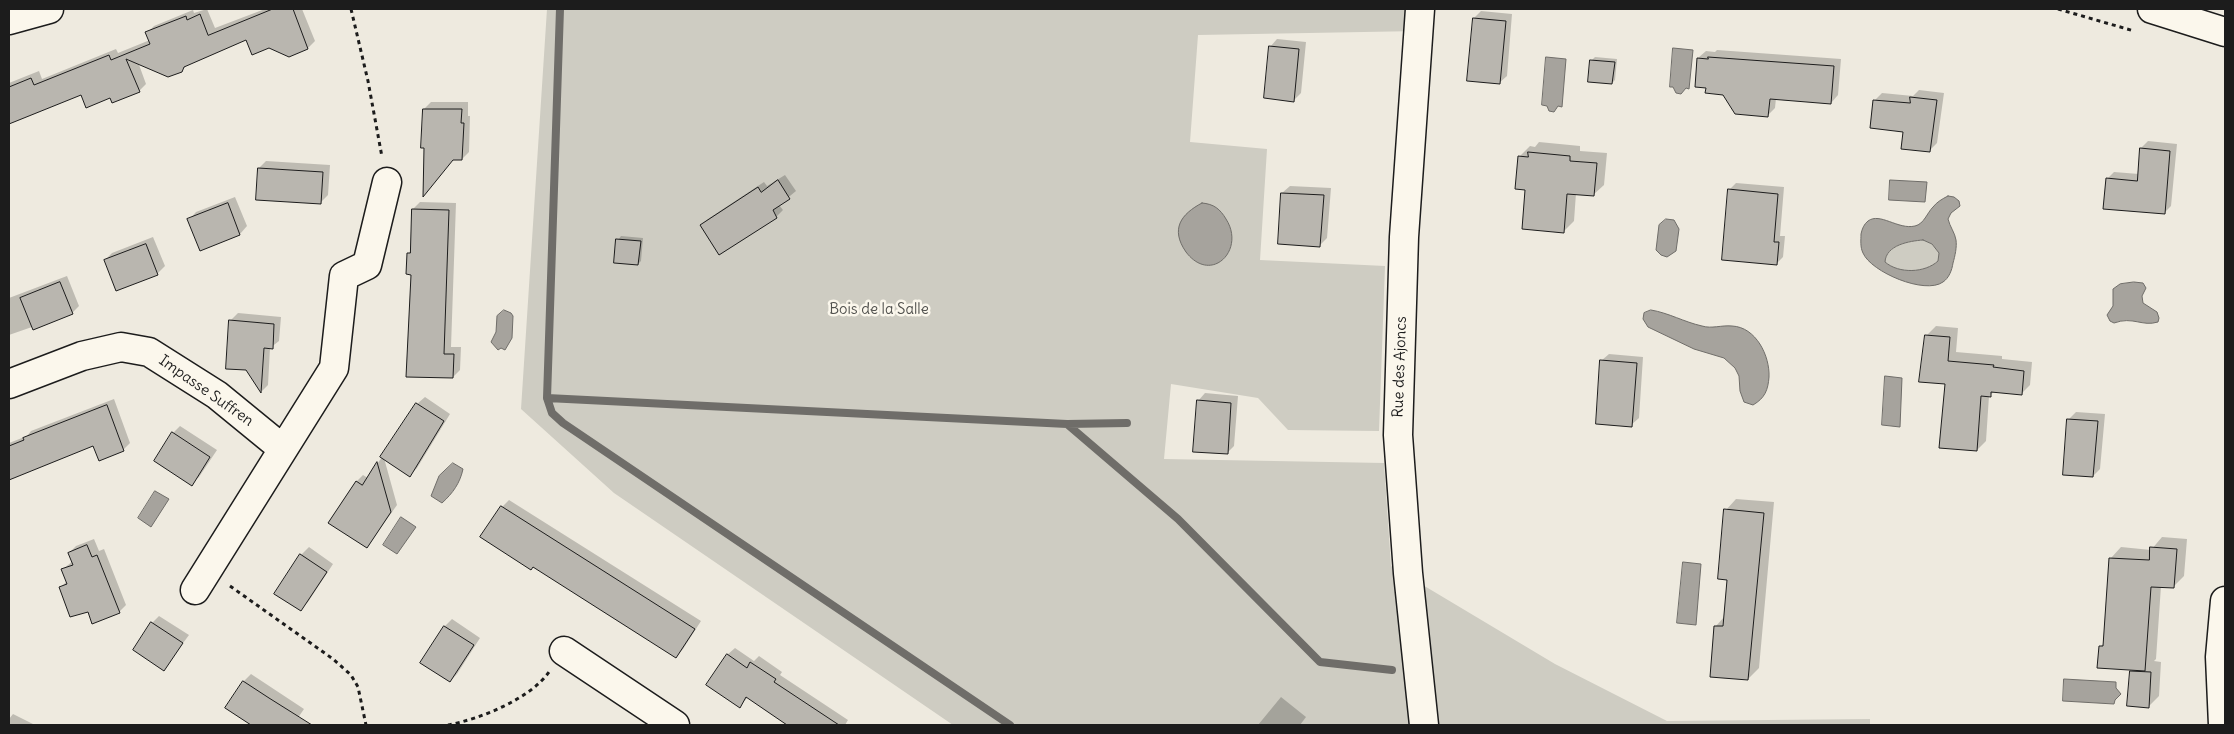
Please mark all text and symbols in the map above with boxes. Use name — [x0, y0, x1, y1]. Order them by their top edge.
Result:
park label: Bois de la Salle — [829, 301, 929, 319]
street label: Rue des Ajoncs — [1389, 316, 1411, 418]
street label: Impasse Suffren — [155, 352, 257, 430]

